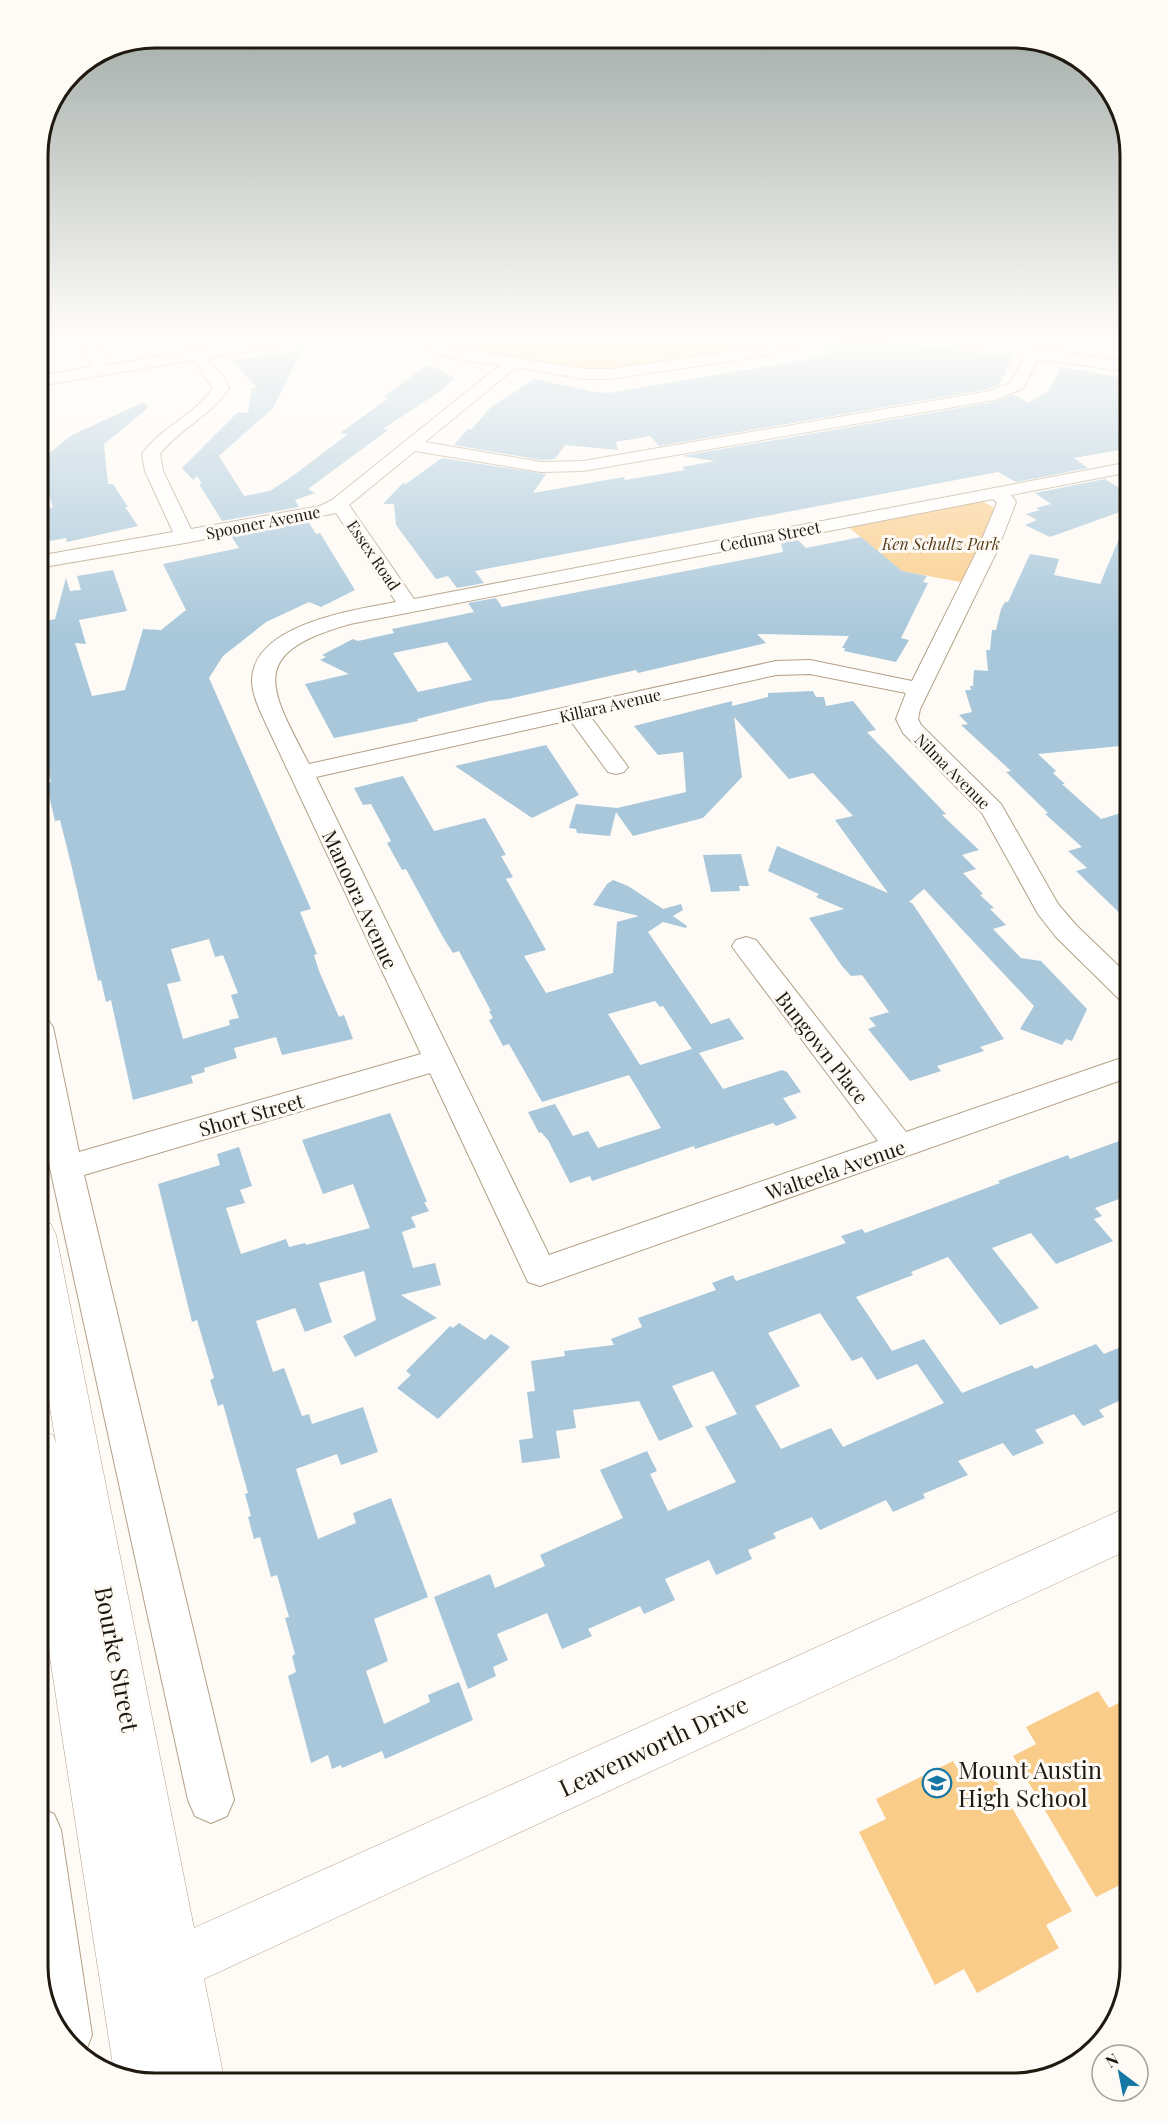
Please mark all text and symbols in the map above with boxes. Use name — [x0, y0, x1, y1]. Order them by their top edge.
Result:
street label: Spooner Avenue — [204, 501, 322, 543]
street label: Essex Road — [343, 516, 405, 594]
street label: Ceduna Street — [718, 516, 822, 556]
park label: Ken Schultz Park — [881, 533, 1000, 554]
street label: Killara Avenue — [557, 683, 663, 727]
street label: Nilma Avenue — [911, 729, 995, 813]
street label: Manoora Avenue — [317, 825, 405, 973]
street label: Bungown Place — [770, 985, 876, 1109]
street label: Short Street — [195, 1086, 307, 1142]
street label: Walteela Avenue — [761, 1132, 908, 1206]
street label: Bourke Street — [88, 1584, 148, 1735]
street label: Leavenworth Drive — [553, 1687, 753, 1803]
place label: Mount Austin High School — [958, 1753, 1102, 1813]
school or university icon: Mount Austin High School — [921, 1767, 953, 1799]
north arrow — [1090, 2043, 1150, 2103]
text: N — [1101, 2048, 1123, 2072]

